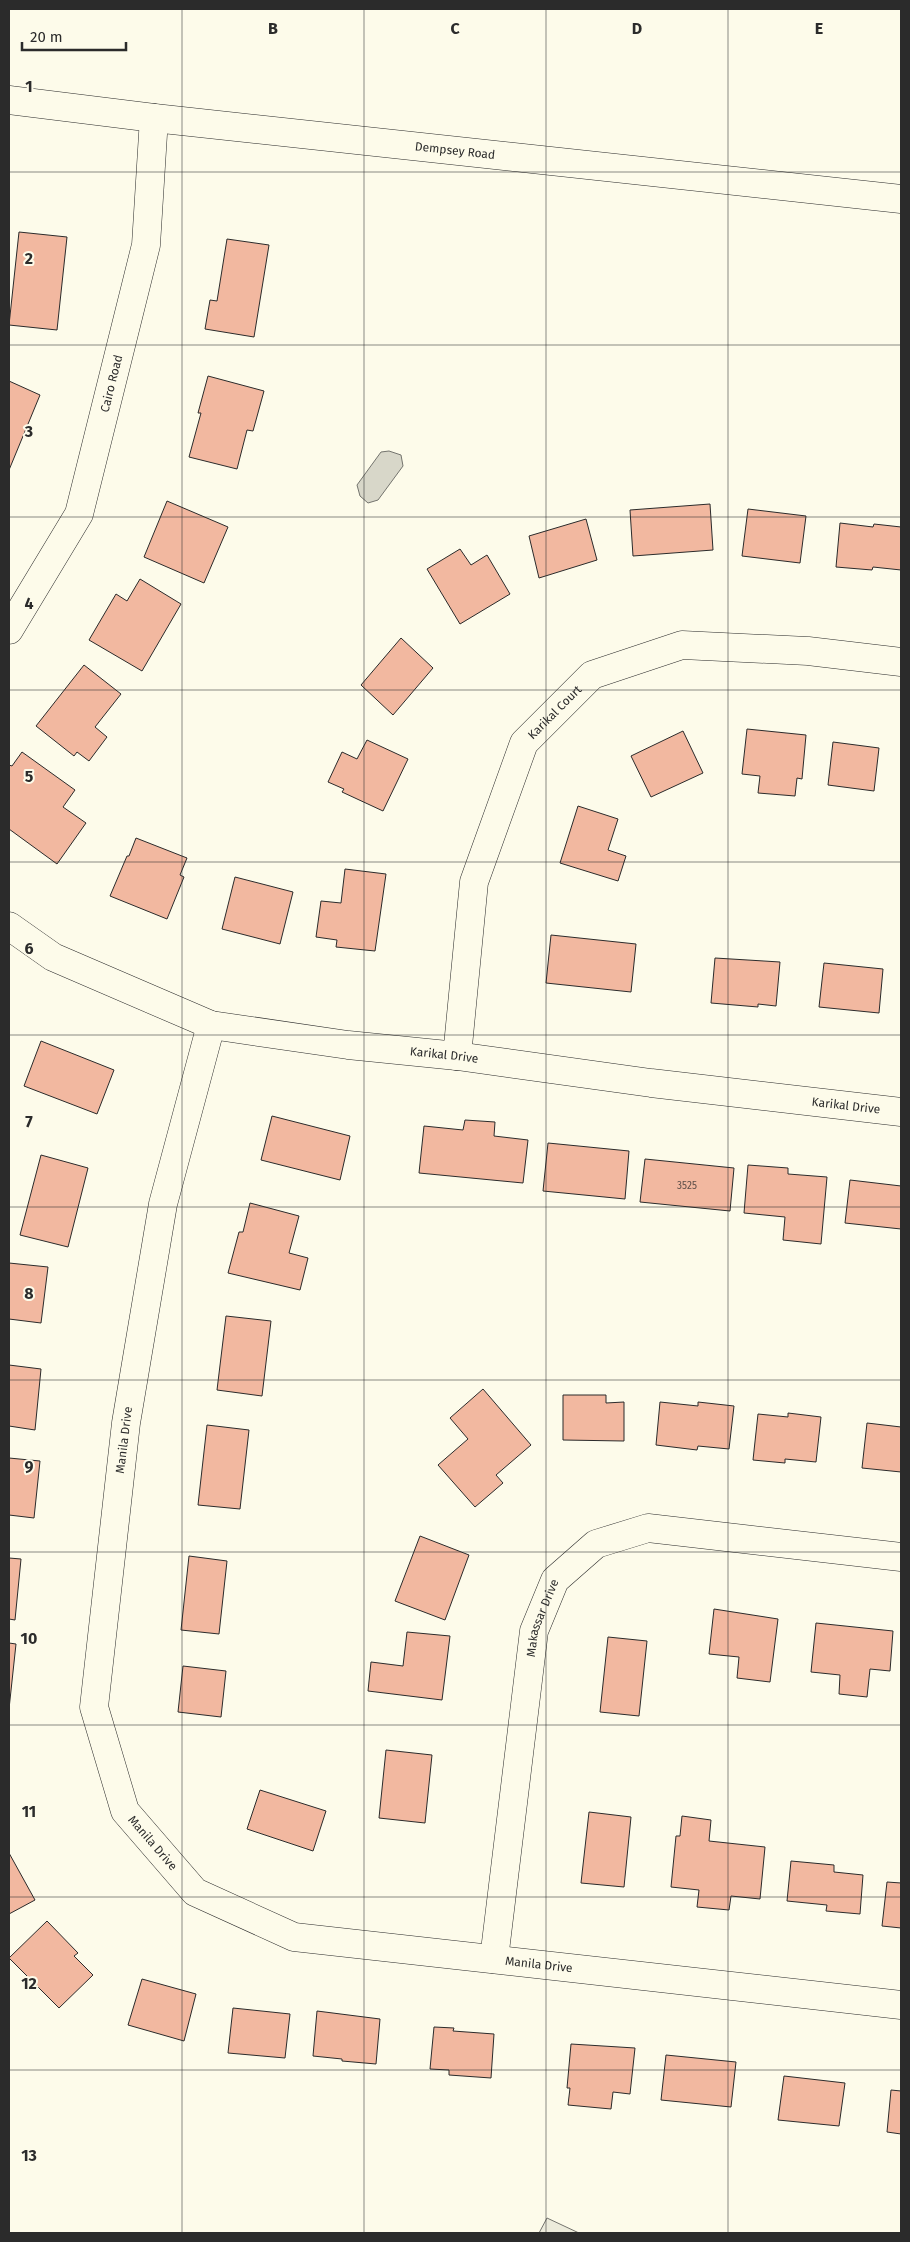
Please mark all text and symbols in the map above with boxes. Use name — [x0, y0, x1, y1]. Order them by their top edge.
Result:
text: B — [268, 19, 278, 38]
text: C — [450, 19, 460, 38]
text: D — [632, 19, 642, 38]
text: E — [815, 19, 823, 38]
scale bar — [22, 20, 126, 52]
text: 20 m — [30, 28, 63, 46]
text: 1 — [25, 77, 33, 96]
street label: Dempsey Road — [414, 139, 496, 162]
text: 2 — [25, 249, 33, 268]
street label: Cairo Road — [98, 353, 125, 414]
text: 3 — [24, 422, 33, 441]
text: 4 — [24, 594, 34, 613]
street label: Karikal Court — [525, 682, 585, 742]
text: 5 — [25, 767, 34, 786]
text: 6 — [24, 939, 34, 958]
street label: Karikal Drive — [409, 1044, 479, 1066]
street label: Karikal Drive — [811, 1095, 881, 1117]
text: 7 — [25, 1112, 33, 1131]
house number: 3525 — [677, 1180, 697, 1192]
text: 8 — [24, 1284, 34, 1303]
street label: Manila Drive — [113, 1406, 135, 1474]
text: 9 — [25, 1457, 34, 1476]
street label: Makassar Drive — [524, 1577, 562, 1658]
text: 10 — [21, 1629, 37, 1648]
text: 11 — [22, 1802, 36, 1821]
street label: Manila Drive — [125, 1813, 180, 1873]
street label: Manila Drive — [505, 1954, 573, 1975]
text: 12 — [21, 1974, 37, 1993]
text: 13 — [21, 2146, 37, 2165]

